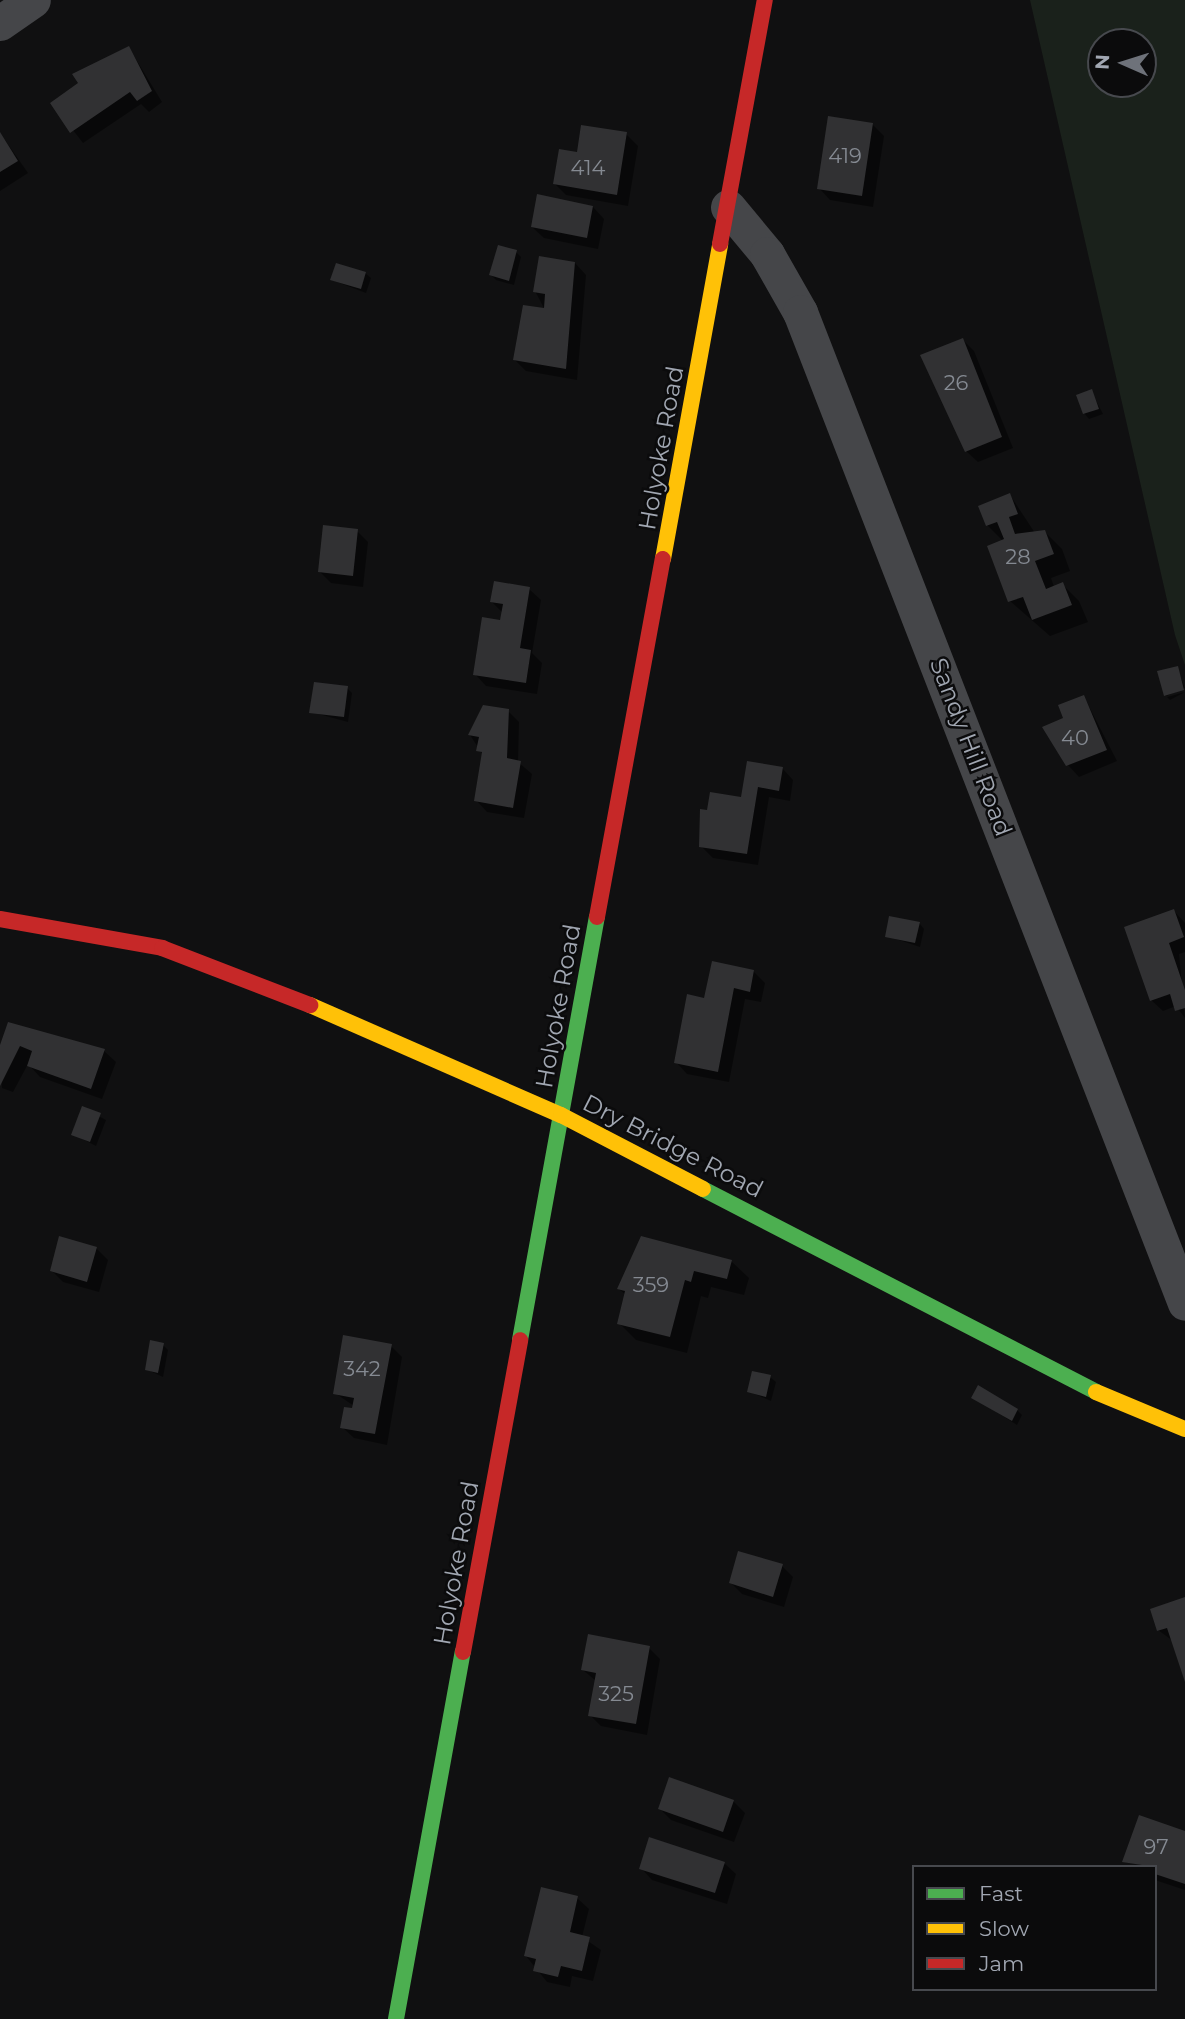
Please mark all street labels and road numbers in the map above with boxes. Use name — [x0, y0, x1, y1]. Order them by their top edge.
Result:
street label: Holyoke Road — [632, 364, 690, 532]
street label: Sandy Hill Road — [924, 654, 1018, 840]
street label: Holyoke Road — [529, 922, 587, 1090]
street label: Dry Bridge Road — [578, 1088, 768, 1204]
street label: Holyoke Road — [427, 1479, 485, 1647]

